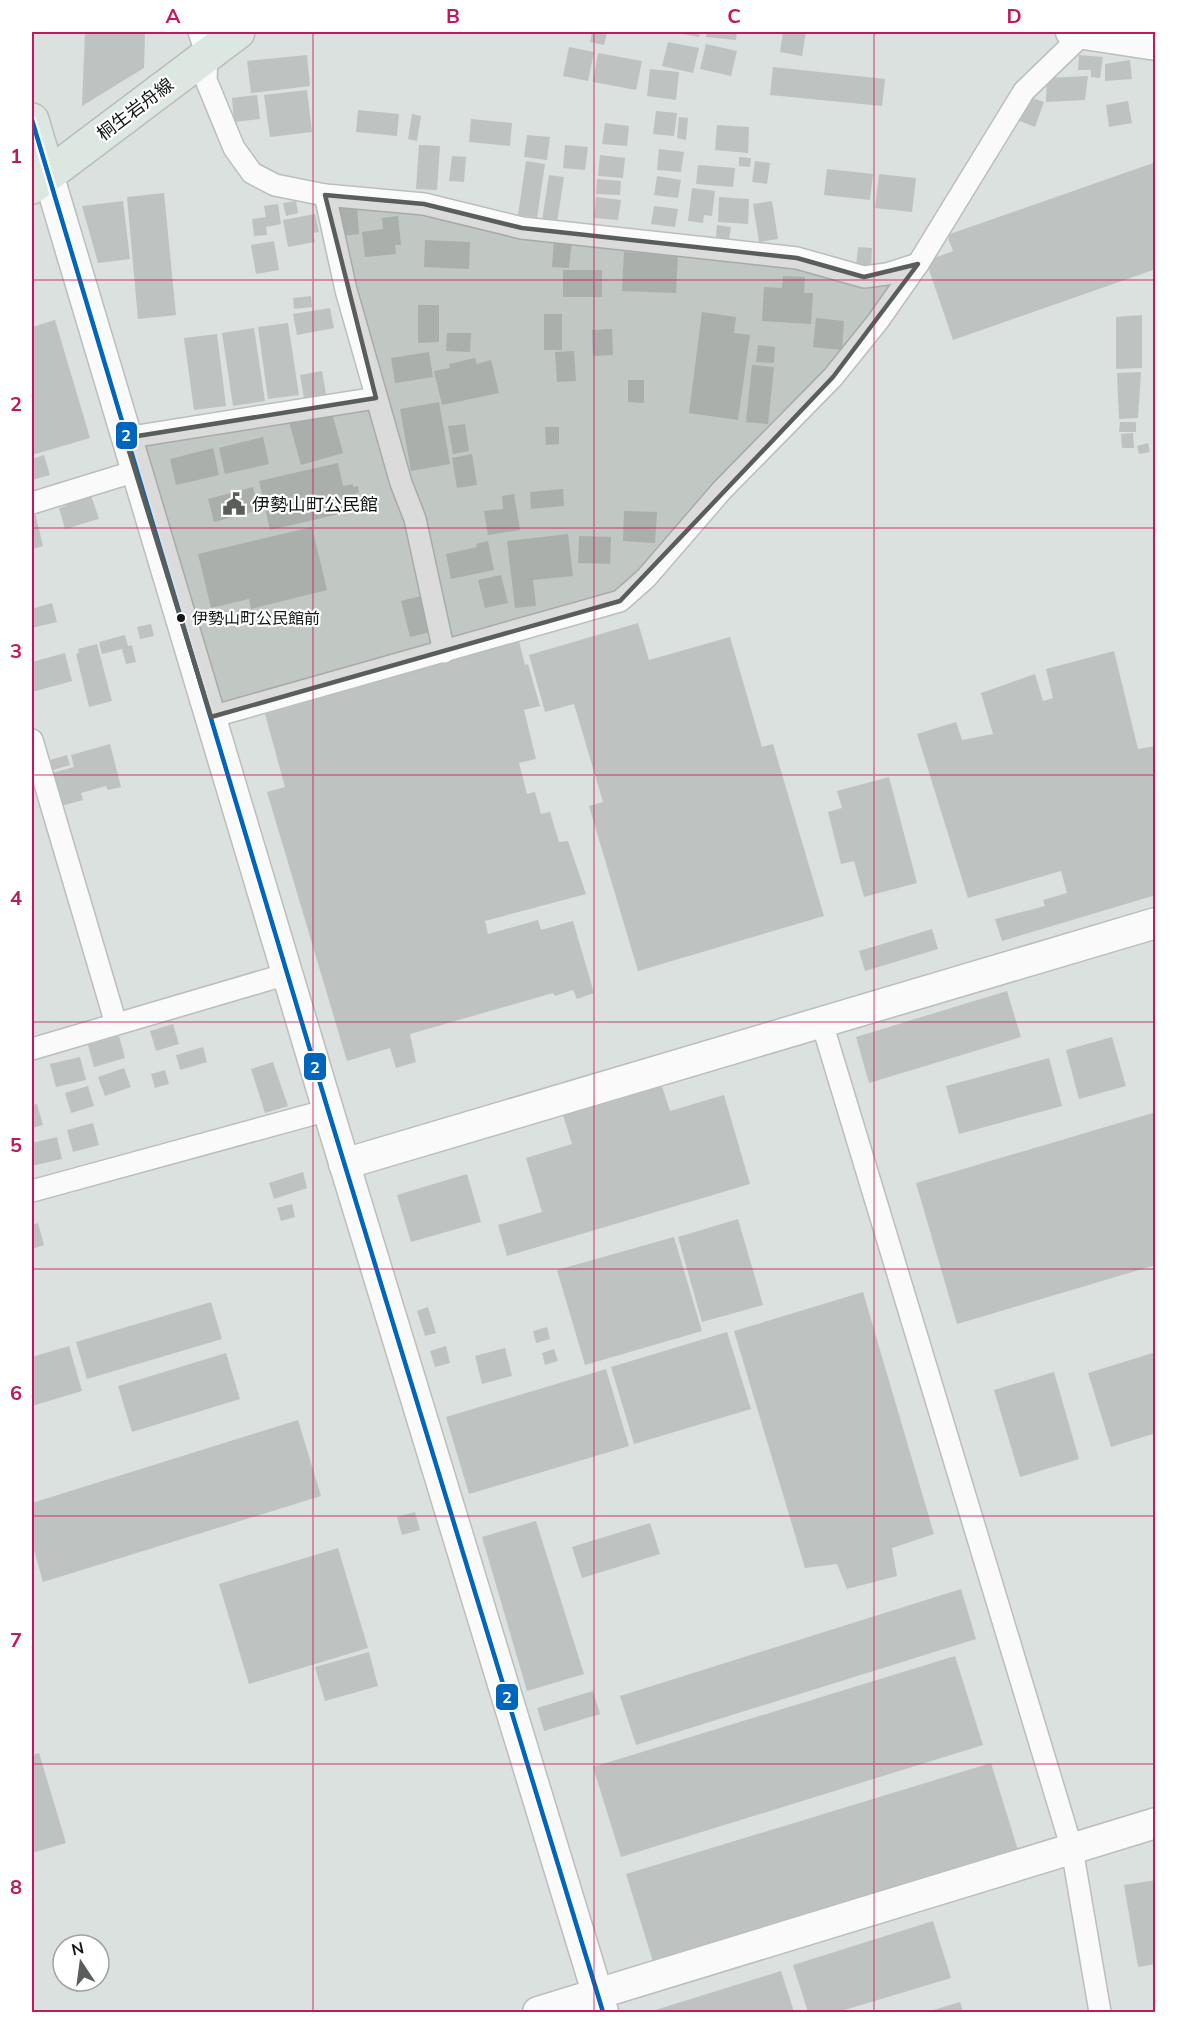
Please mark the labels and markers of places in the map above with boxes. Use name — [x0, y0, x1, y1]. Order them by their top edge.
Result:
public building icon: 伊勢山町公民館 — [221, 491, 247, 517]
place label: 伊勢山町公民館 — [252, 493, 378, 516]
place label: 伊勢山町公民館前 — [192, 608, 320, 628]
marker: 伊勢山町公民館前 — [175, 612, 187, 624]

